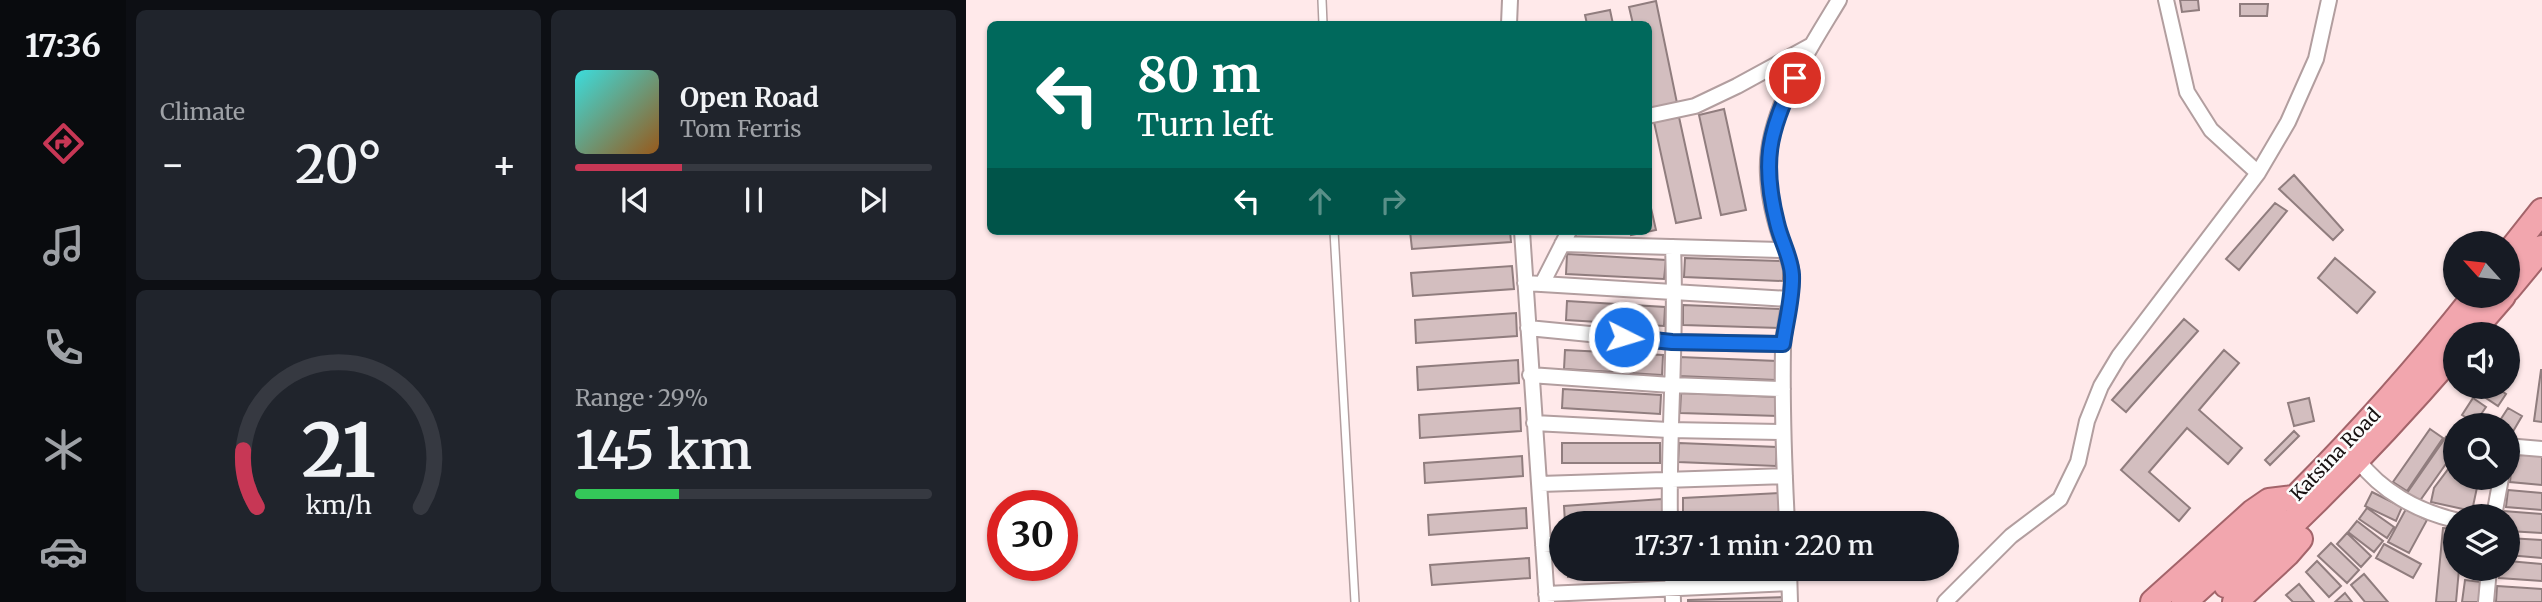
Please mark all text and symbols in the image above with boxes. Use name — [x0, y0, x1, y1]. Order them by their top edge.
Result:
text: 17:36 — [25, 26, 101, 66]
text: 80 m — [1137, 44, 1260, 105]
pin — [1765, 48, 1825, 108]
icon: left — [1022, 49, 1113, 140]
icon: arrive — [1776, 59, 1814, 97]
text: Open Road — [680, 81, 819, 114]
text: Climate — [160, 97, 245, 126]
text: Turn left — [1137, 105, 1274, 145]
text: Tom Ferris — [680, 114, 802, 143]
icon: directions — [39, 119, 88, 168]
text: 20° — [295, 132, 382, 197]
text: − — [160, 141, 185, 188]
text: + — [492, 141, 517, 188]
icon: previous — [616, 181, 654, 219]
icon: pause — [735, 181, 773, 219]
icon: next — [854, 181, 892, 219]
icon: left — [1228, 182, 1266, 220]
icon: ahead — [1301, 182, 1339, 220]
icon: right — [1374, 182, 1412, 220]
icon: music — [39, 221, 88, 270]
north arrow — [2443, 231, 2520, 308]
map controls — [2443, 231, 2520, 581]
position arrow — [1587, 300, 1661, 374]
button: sound — [2443, 322, 2520, 399]
icon: phone — [39, 323, 88, 372]
text: Range · 29% — [575, 383, 708, 412]
street label: Katsina Road — [2285, 403, 2385, 505]
text: 21 — [301, 405, 376, 497]
button: search — [2443, 413, 2520, 490]
text: 145 km — [575, 418, 752, 483]
icon: climate — [39, 425, 88, 474]
text: km/h — [305, 489, 372, 521]
speed limit sign: 30 — [987, 490, 1078, 581]
button: layers — [2443, 504, 2520, 581]
icon: car — [39, 527, 88, 576]
text: 17:37 · 1 min · 220 m — [1634, 529, 1874, 562]

